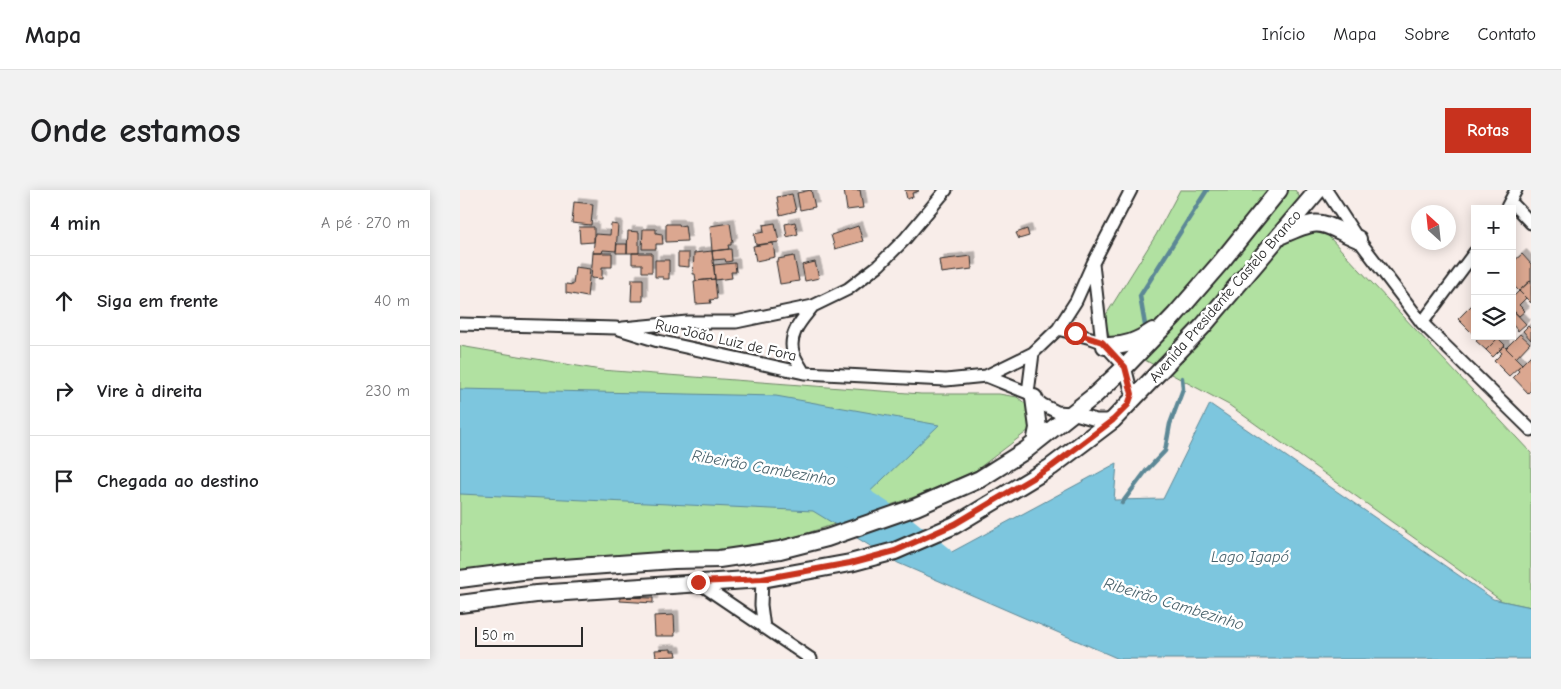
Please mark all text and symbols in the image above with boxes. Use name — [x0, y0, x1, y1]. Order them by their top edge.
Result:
text: Mapa — [25, 21, 81, 49]
text: Início — [1262, 24, 1305, 45]
text: Mapa — [1333, 24, 1376, 45]
text: Sobre — [1404, 24, 1449, 45]
text: Contato — [1477, 24, 1536, 45]
button: Rotas — [1445, 108, 1531, 153]
text: Onde estamos — [30, 110, 241, 151]
north arrow — [1411, 205, 1456, 250]
map controls — [1471, 205, 1516, 340]
button: + — [1471, 205, 1516, 250]
street label: Avenida Presidente Castelo Branco — [1145, 206, 1305, 386]
text: 4 min — [50, 211, 101, 235]
text: A pé · 270 m — [321, 214, 410, 232]
button: − — [1471, 250, 1516, 295]
icon: ahead — [50, 287, 78, 315]
text: Siga em frente — [97, 290, 218, 312]
text: 40 m — [374, 292, 410, 310]
button: layers — [1471, 295, 1516, 340]
street label: Rua João Luiz de Fora — [654, 315, 798, 365]
route start — [1064, 322, 1087, 345]
icon: right — [50, 377, 78, 405]
text: Vire à direita — [97, 380, 202, 402]
text: 230 m — [365, 382, 410, 400]
water label: Ribeirão Cambezinho — [691, 446, 837, 489]
icon: arrive — [50, 467, 78, 495]
text: Chegada ao destino — [97, 470, 259, 492]
water label: Lago Igapó — [1211, 548, 1290, 566]
route end — [687, 571, 710, 594]
water label: Ribeirão Cambezinho — [1102, 574, 1246, 634]
scale bar — [475, 624, 582, 647]
text: 50 m — [482, 627, 514, 644]

